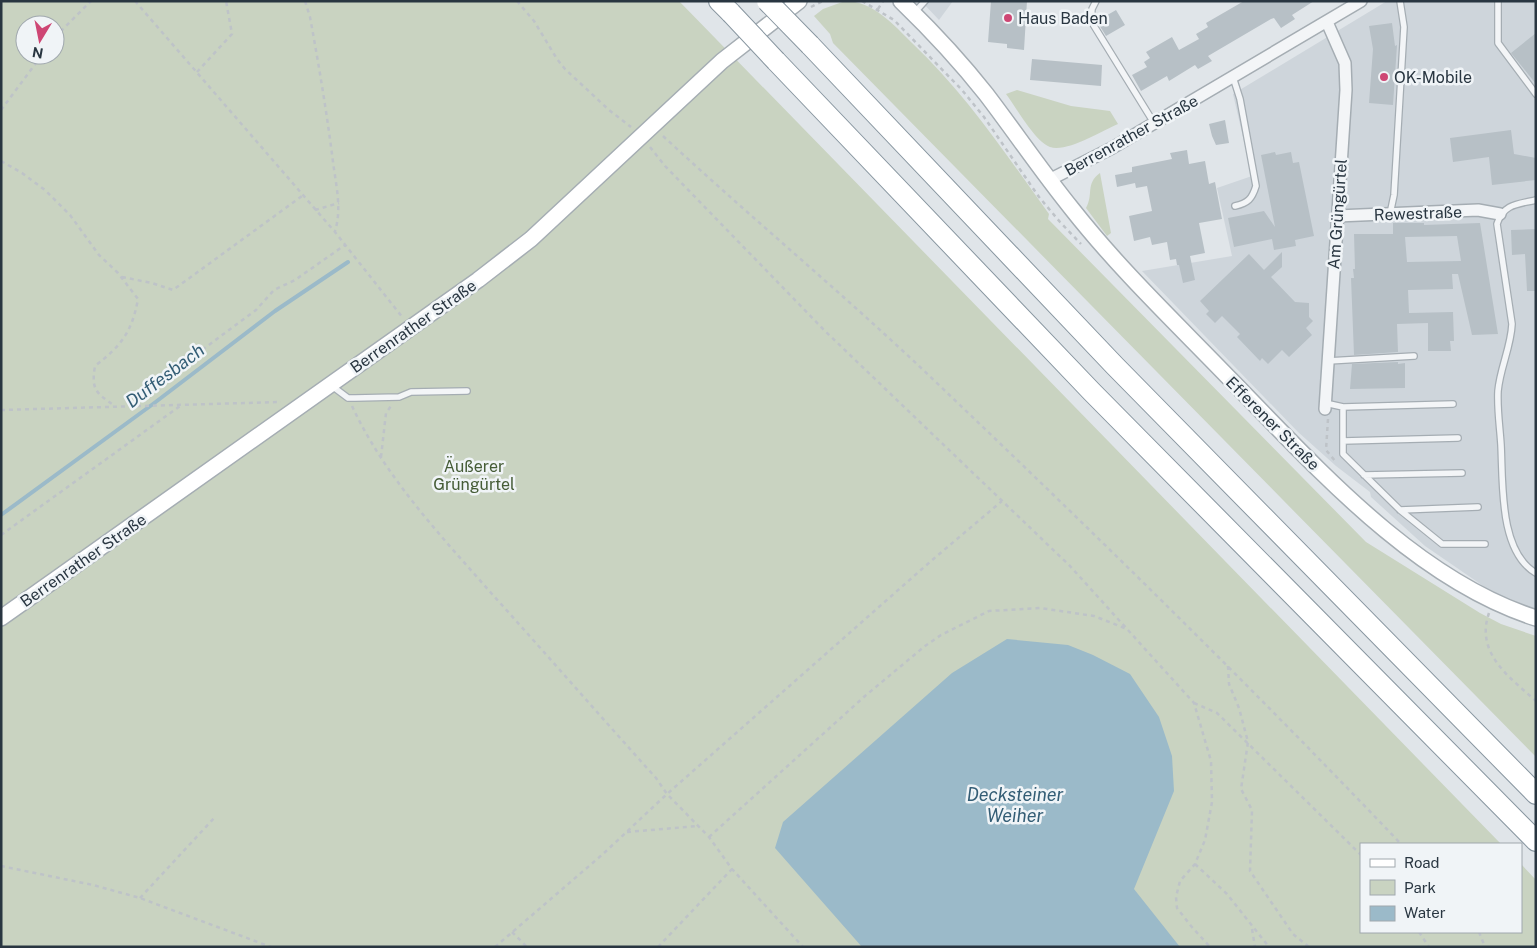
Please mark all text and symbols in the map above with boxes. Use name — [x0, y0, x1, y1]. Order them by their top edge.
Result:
place label: Haus Baden — [1018, 9, 1108, 28]
marker: Haus Baden — [1002, 12, 1014, 24]
north arrow — [15, 15, 65, 65]
text: N — [31, 44, 45, 62]
place label: OK-Mobile — [1394, 68, 1472, 87]
marker: OK-Mobile — [1378, 71, 1390, 83]
street label: Berrenrather Straße — [1061, 91, 1201, 180]
street label: Am Grüngürtel — [1324, 158, 1351, 270]
street label: Rewestraße — [1374, 202, 1462, 225]
street label: Berrenrather Straße — [347, 276, 480, 377]
water label: Duffesbach — [121, 339, 208, 412]
street label: Efferener Straße — [1222, 373, 1323, 474]
park label: Äußerer Grüngürtel — [433, 456, 515, 494]
street label: Berrenrather Straße — [17, 510, 150, 611]
water label: Decksteiner Weiher — [967, 784, 1064, 826]
legend — [1360, 843, 1522, 933]
text: Road — [1404, 854, 1440, 871]
text: Park — [1404, 879, 1436, 896]
text: Water — [1404, 904, 1446, 921]

